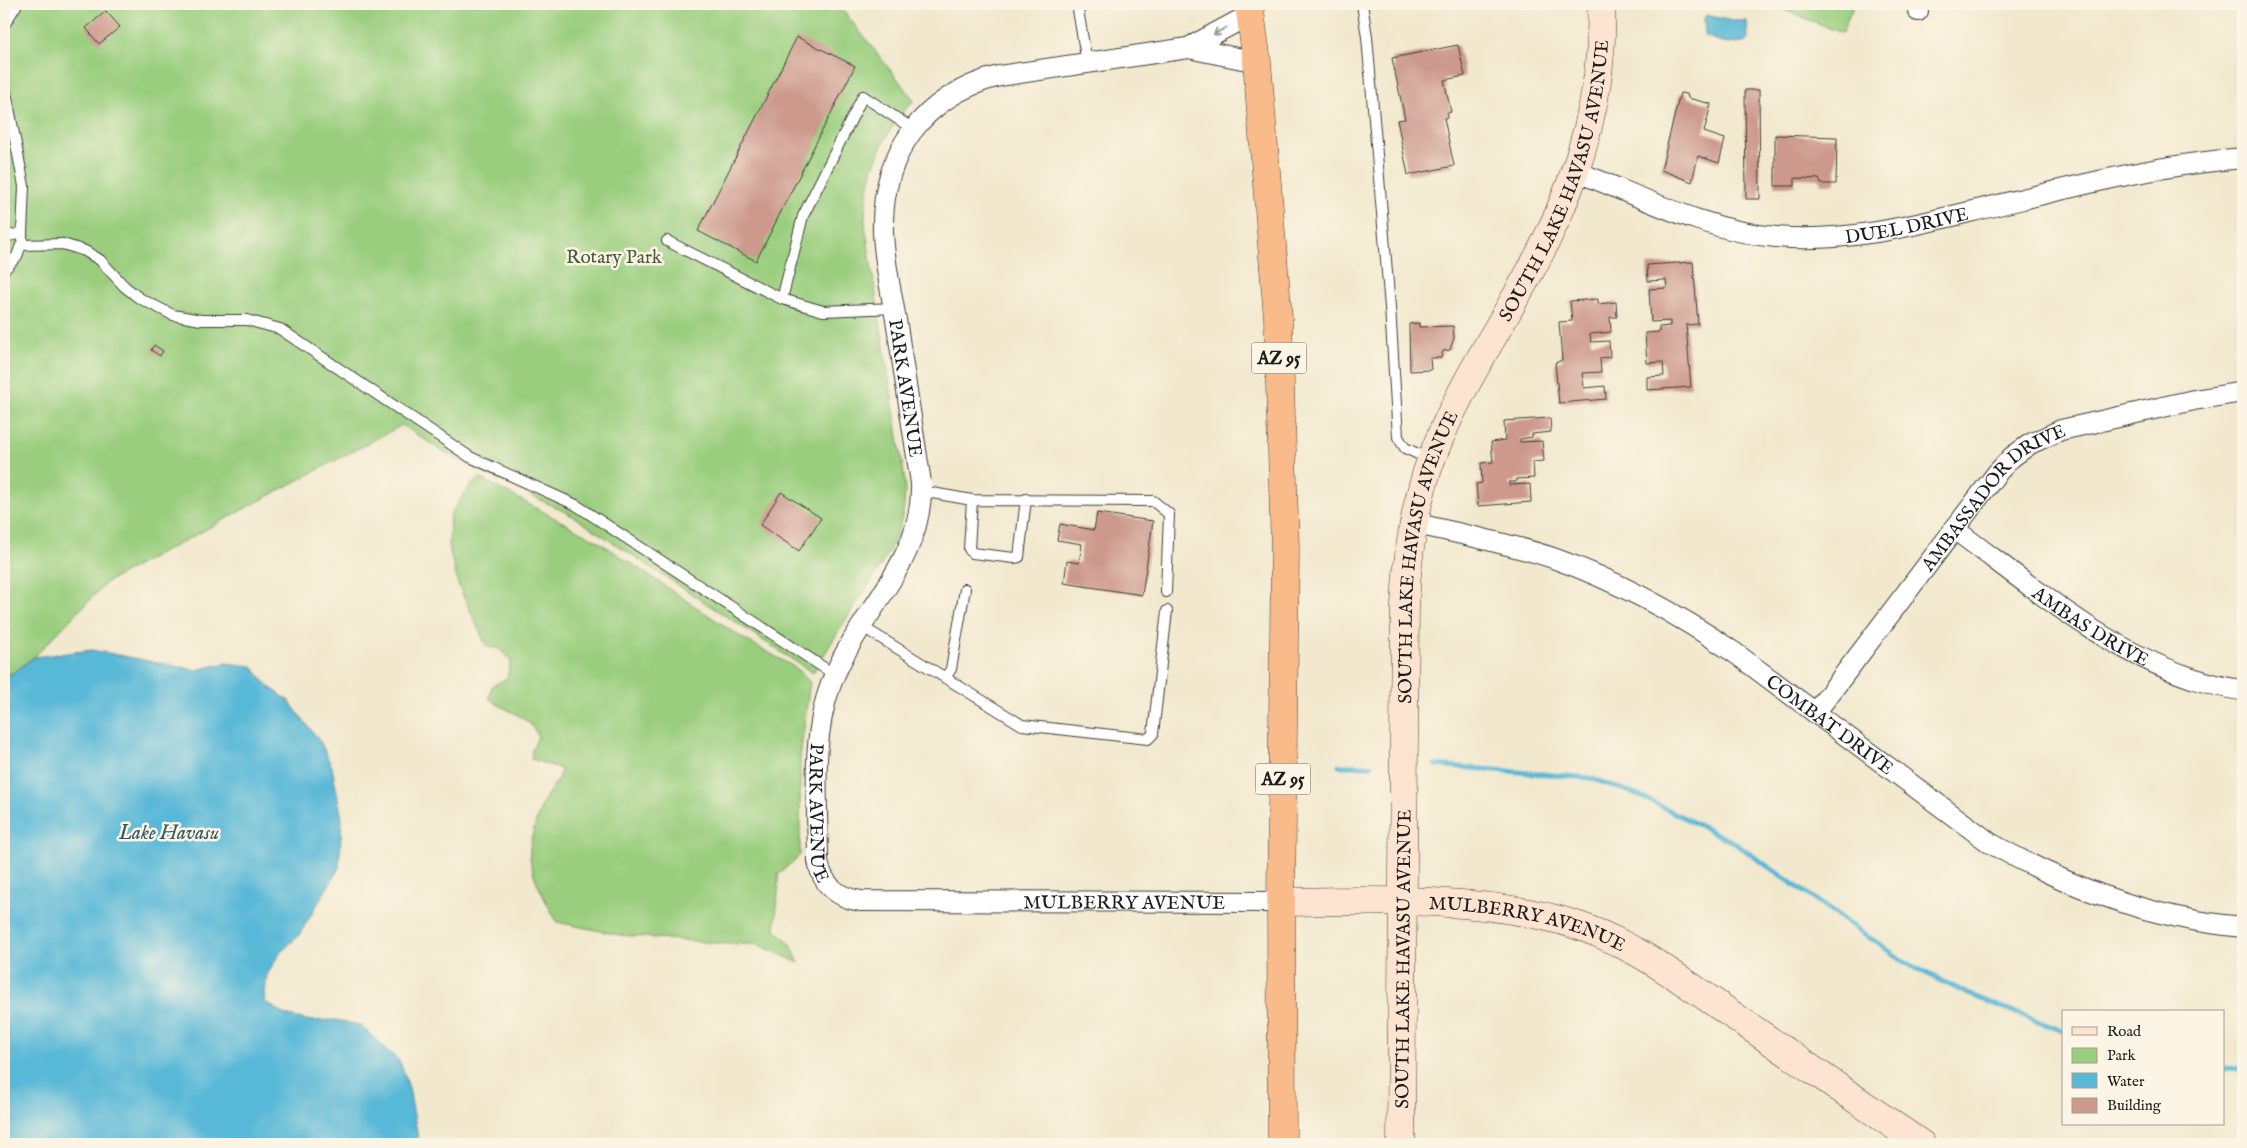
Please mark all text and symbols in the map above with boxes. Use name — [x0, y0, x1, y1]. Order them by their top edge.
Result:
one-way arrow — [1212, 26, 1227, 36]
street label: SOUTH LAKE HAVASU AVENUE — [1494, 39, 1615, 326]
street label: DUEL DRIVE — [1844, 203, 1971, 250]
park label: Rotary Park — [566, 246, 663, 270]
street label: PARK AVENUE — [882, 318, 927, 459]
road number: AZ 95 — [1252, 342, 1306, 373]
street label: SOUTH LAKE HAVASU AVENUE — [1394, 407, 1465, 704]
street label: AMBASSADOR DRIVE — [1916, 420, 2070, 578]
street label: AMBAS DRIVE — [2026, 581, 2152, 673]
street label: COMBAT DRIVE — [1760, 670, 1898, 781]
street label: PARK AVENUE — [802, 742, 834, 887]
road number: AZ 95 — [1256, 764, 1310, 794]
street label: SOUTH LAKE HAVASU AVENUE — [1391, 809, 1417, 1109]
water label: Lake Havasu — [118, 821, 219, 846]
street label: MULBERRY AVENUE — [1023, 891, 1225, 916]
street label: MULBERRY AVENUE — [1428, 892, 1629, 958]
legend — [2062, 1010, 2224, 1126]
text: Road — [2107, 1022, 2142, 1041]
text: Park — [2107, 1046, 2137, 1065]
text: Water — [2107, 1072, 2145, 1091]
text: Building — [2107, 1096, 2162, 1115]

